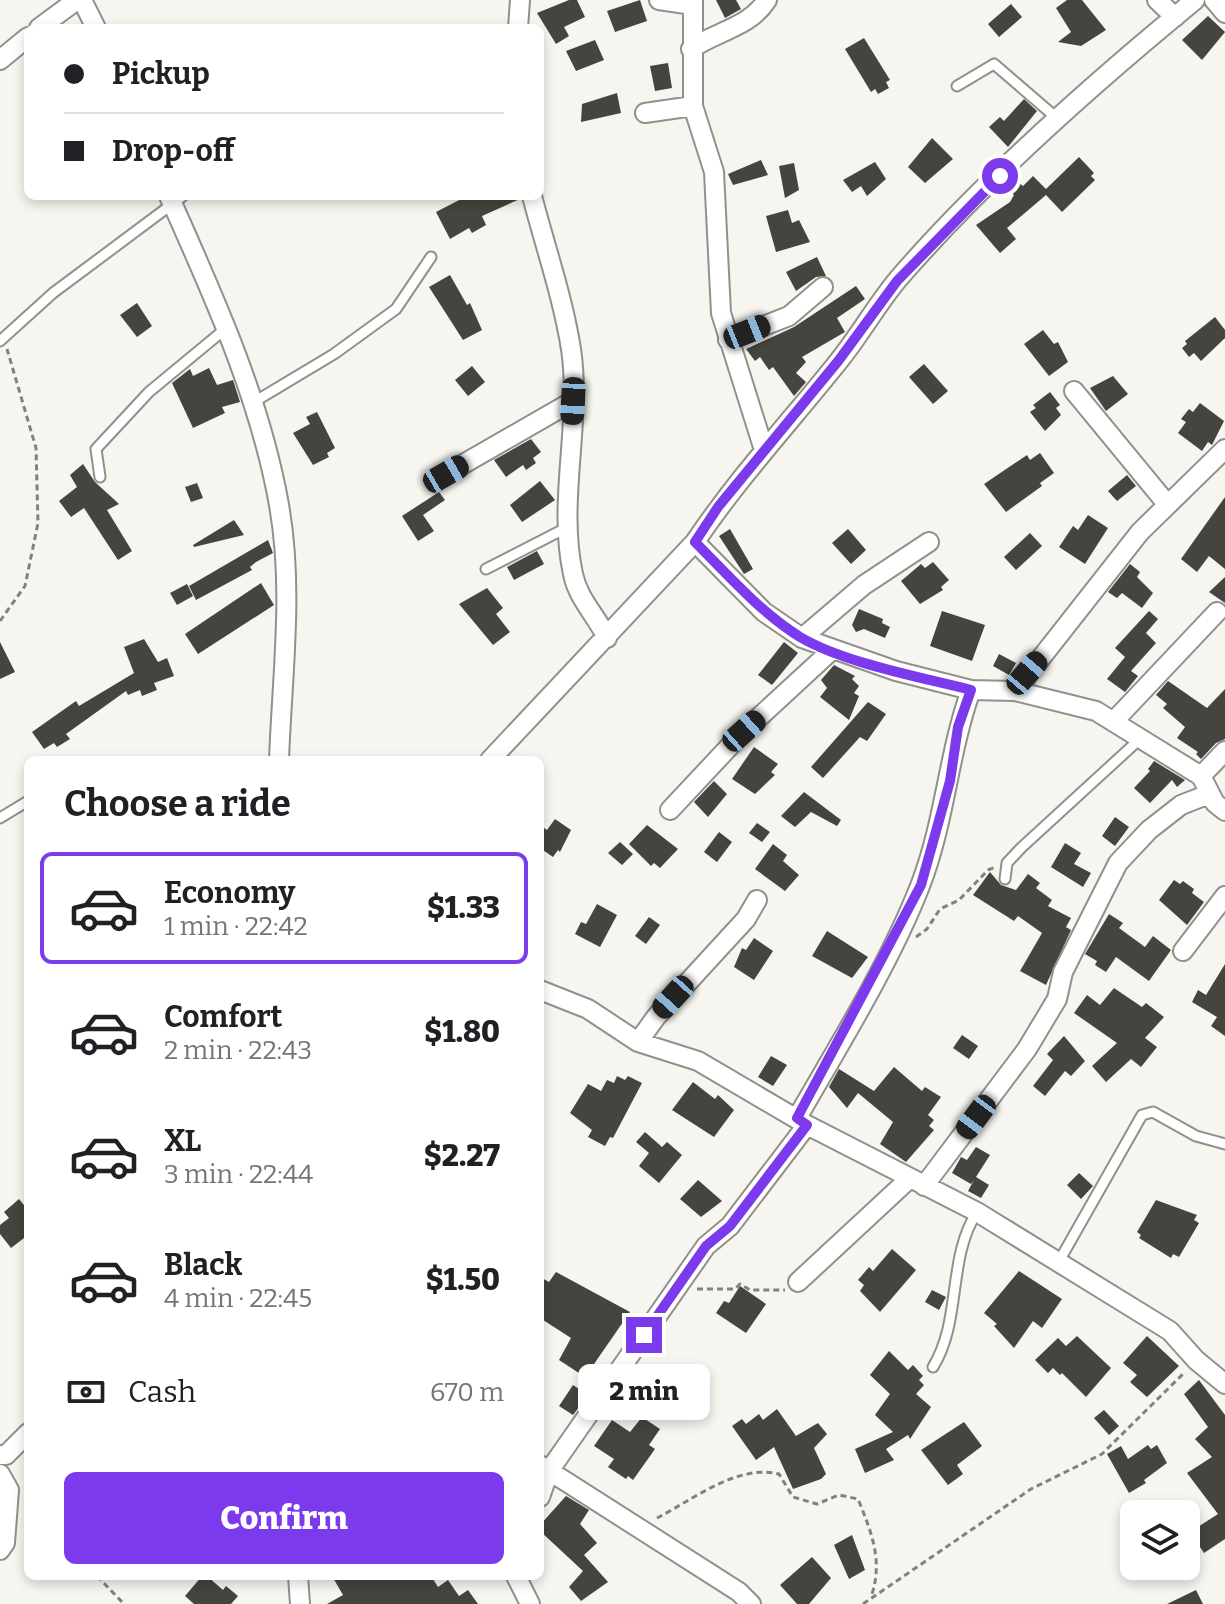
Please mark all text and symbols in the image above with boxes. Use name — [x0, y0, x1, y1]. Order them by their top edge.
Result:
text: Pickup — [112, 56, 210, 92]
text: Drop-off — [112, 133, 234, 169]
route start — [982, 158, 1018, 194]
car — [720, 312, 774, 352]
car — [560, 376, 586, 426]
car — [419, 452, 473, 496]
car — [1002, 647, 1052, 699]
car — [718, 706, 770, 756]
text: Choose a ride — [64, 782, 291, 826]
icon: car — [68, 872, 140, 944]
text: Economy — [164, 875, 295, 911]
text: $1.33 — [427, 890, 500, 926]
text: 1 min · 22:42 — [164, 911, 308, 942]
car — [648, 971, 698, 1023]
icon: car — [68, 996, 140, 1068]
text: Comfort — [164, 999, 282, 1035]
text: $1.80 — [424, 1014, 500, 1050]
text: 2 min · 22:43 — [164, 1035, 312, 1066]
car — [952, 1091, 1000, 1143]
icon: car — [68, 1120, 140, 1192]
text: XL — [164, 1123, 201, 1159]
text: $2.27 — [424, 1138, 500, 1174]
text: 3 min · 22:44 — [164, 1159, 313, 1190]
icon: car — [68, 1244, 140, 1316]
text: Black — [164, 1247, 242, 1283]
text: $1.50 — [426, 1262, 500, 1298]
text: 4 min · 22:45 — [164, 1283, 312, 1314]
route end — [626, 1317, 662, 1353]
callout: 2 min — [578, 1363, 710, 1419]
icon: cash — [64, 1370, 108, 1414]
text: Cash — [128, 1374, 196, 1410]
text: 2 min — [609, 1376, 679, 1407]
text: 670 m — [430, 1377, 504, 1408]
button: Confirm — [64, 1472, 504, 1564]
map controls — [1120, 1500, 1200, 1580]
button: layers — [1120, 1500, 1200, 1580]

